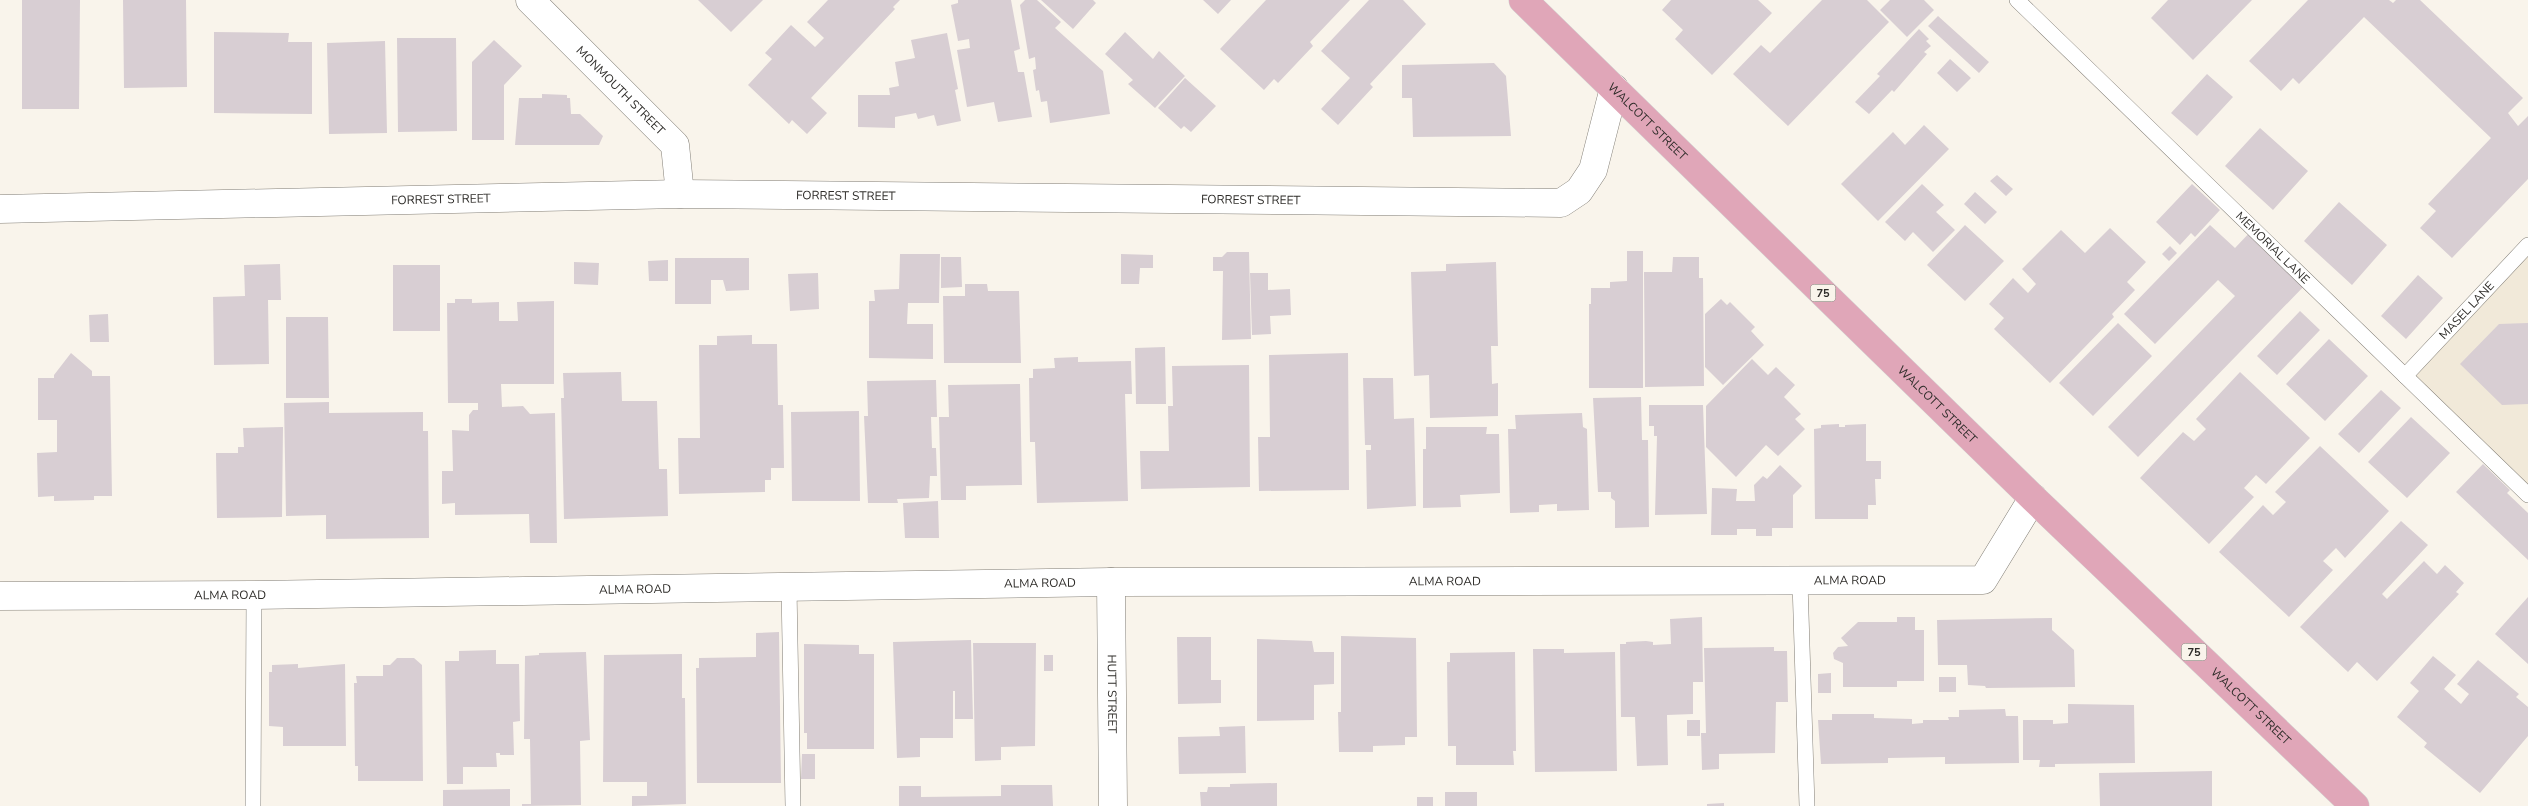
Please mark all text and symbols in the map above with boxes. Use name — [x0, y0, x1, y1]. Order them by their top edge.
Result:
street label: MONMOUTH STREET — [573, 43, 669, 139]
street label: WALCOTT STREET — [1604, 79, 1691, 165]
street label: FORREST STREET — [796, 187, 896, 204]
street label: FORREST STREET — [391, 190, 492, 208]
street label: FORREST STREET — [1201, 191, 1301, 208]
street label: MEMORIAL LANE — [2232, 208, 2313, 287]
street label: MASEL LANE — [2435, 278, 2498, 343]
road number: 75 — [1810, 284, 1836, 302]
street label: WALCOTT STREET — [1894, 362, 1981, 448]
street label: ALMA ROAD — [1814, 572, 1886, 588]
street label: ALMA ROAD — [1409, 573, 1481, 589]
street label: ALMA ROAD — [1004, 575, 1076, 592]
street label: ALMA ROAD — [599, 581, 671, 598]
street label: ALMA ROAD — [194, 587, 266, 603]
road number: 75 — [2182, 644, 2206, 660]
street label: HUTT STREET — [1104, 654, 1120, 734]
street label: WALCOTT STREET — [2207, 664, 2295, 749]

